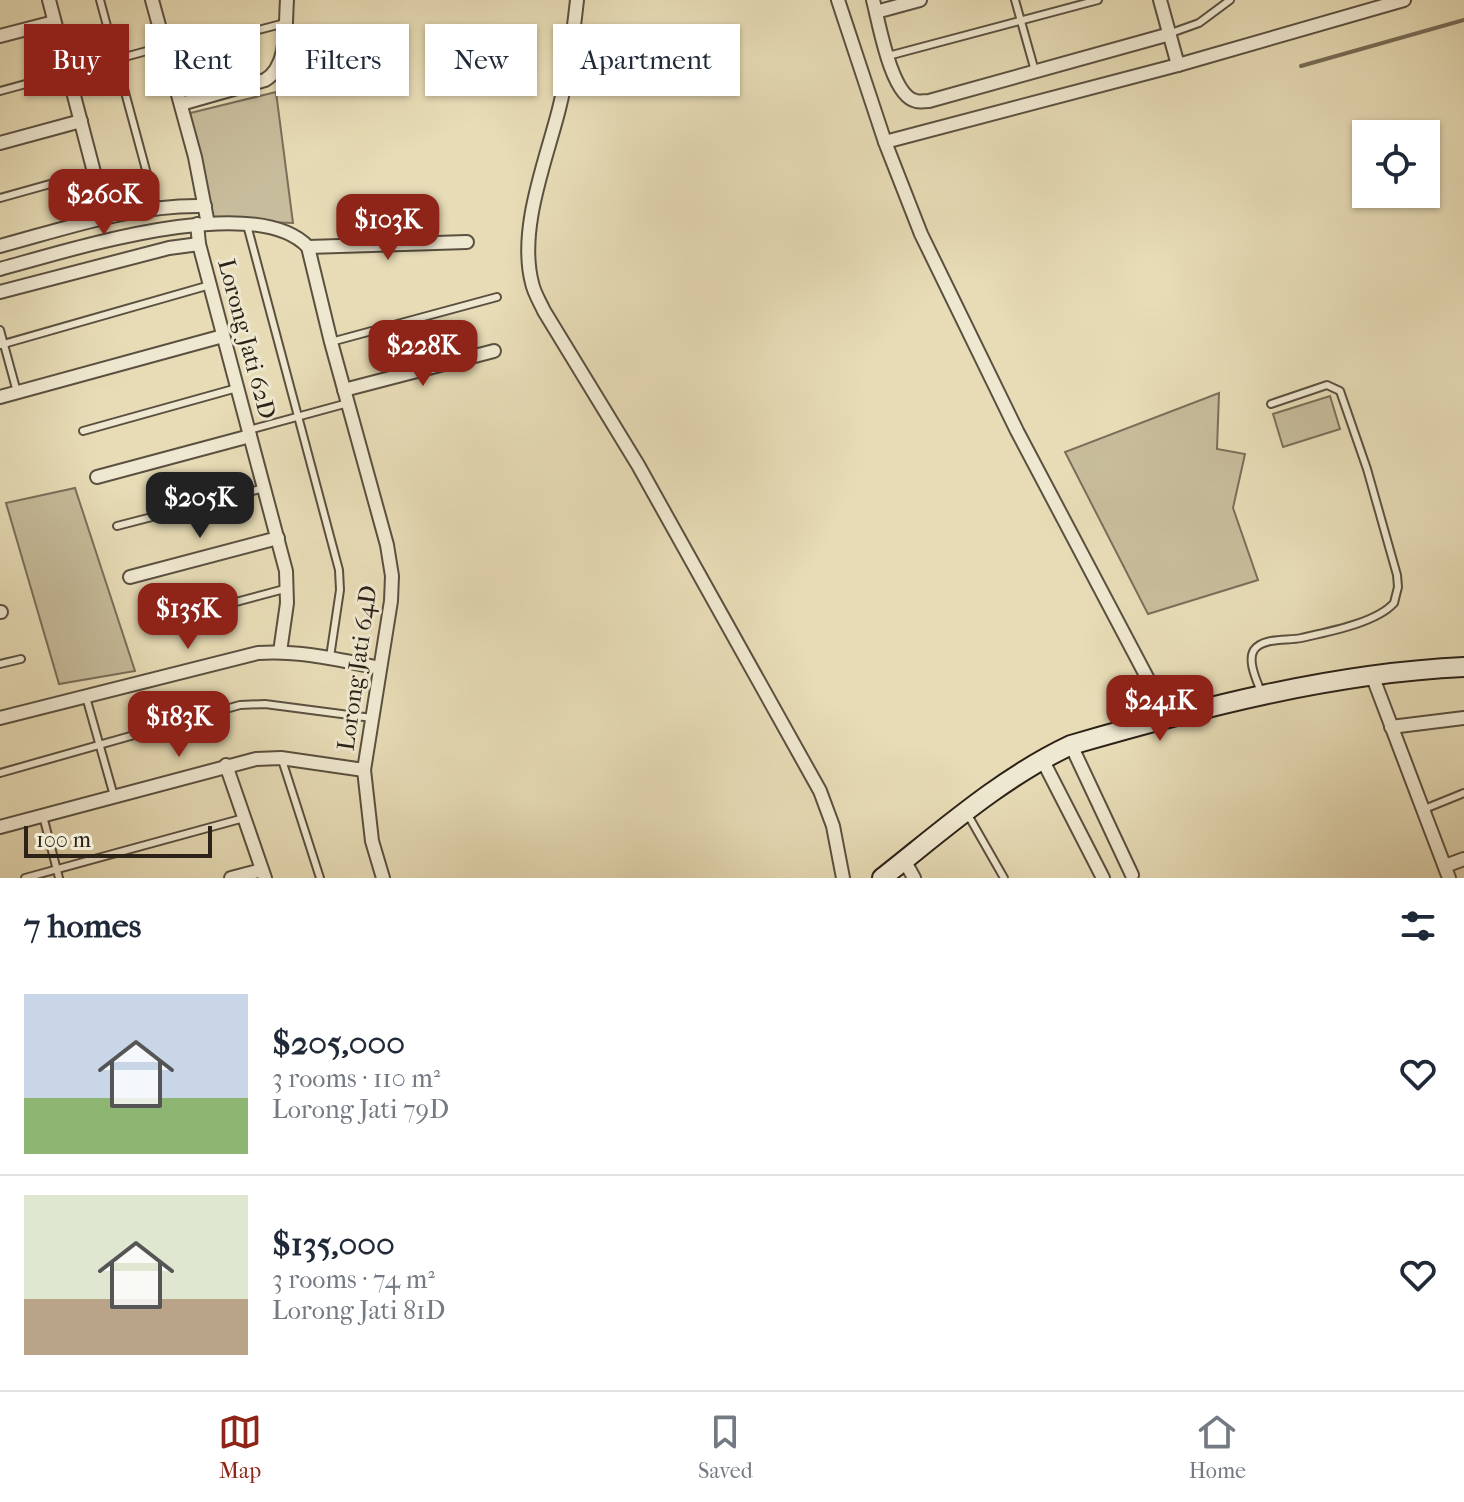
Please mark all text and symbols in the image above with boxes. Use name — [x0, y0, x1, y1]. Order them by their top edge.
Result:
chip: Buy — [24, 24, 129, 96]
chip: Rent — [145, 24, 260, 96]
chip: Filters — [276, 24, 409, 96]
chip: New — [425, 24, 537, 96]
chip: Apartment — [553, 24, 740, 96]
map controls — [1352, 120, 1440, 208]
button: locate — [1352, 120, 1440, 208]
pin: $260K — [48, 169, 160, 237]
text: $260K — [66, 179, 142, 210]
pin: $103K — [332, 194, 444, 262]
text: $103K — [354, 204, 422, 235]
street label: Lorong Jati 62D — [212, 256, 282, 422]
pin: $228K — [367, 320, 479, 388]
text: $228K — [386, 330, 460, 361]
pin: $205K — [144, 472, 256, 540]
text: $205K — [164, 482, 236, 513]
pin: $135K — [132, 583, 244, 651]
street label: Lorong Jati 64D — [332, 584, 382, 752]
text: $135K — [156, 593, 220, 624]
pin: $241K — [1104, 675, 1216, 743]
text: $241K — [1124, 685, 1196, 716]
pin: $183K — [123, 691, 235, 759]
text: $183K — [146, 701, 212, 732]
scale bar — [24, 822, 212, 858]
text: 100 m — [36, 827, 91, 853]
icon: filters — [1396, 904, 1440, 948]
text: 7 homes — [24, 906, 141, 946]
text: $205,000 — [272, 1023, 405, 1063]
icon: home — [88, 1026, 184, 1122]
icon: heart — [1396, 1052, 1440, 1096]
text: 3 rooms · 110 m² — [272, 1063, 440, 1094]
text: Lorong Jati 79D — [272, 1094, 449, 1125]
text: $135,000 — [272, 1224, 395, 1264]
icon: home — [88, 1227, 184, 1323]
icon: heart — [1396, 1253, 1440, 1297]
text: 3 rooms · 74 m² — [272, 1264, 435, 1295]
text: Lorong Jati 81D — [272, 1295, 445, 1326]
tab: Map — [218, 1410, 262, 1484]
tab: Saved — [698, 1410, 753, 1484]
tab: Home — [1189, 1410, 1246, 1484]

